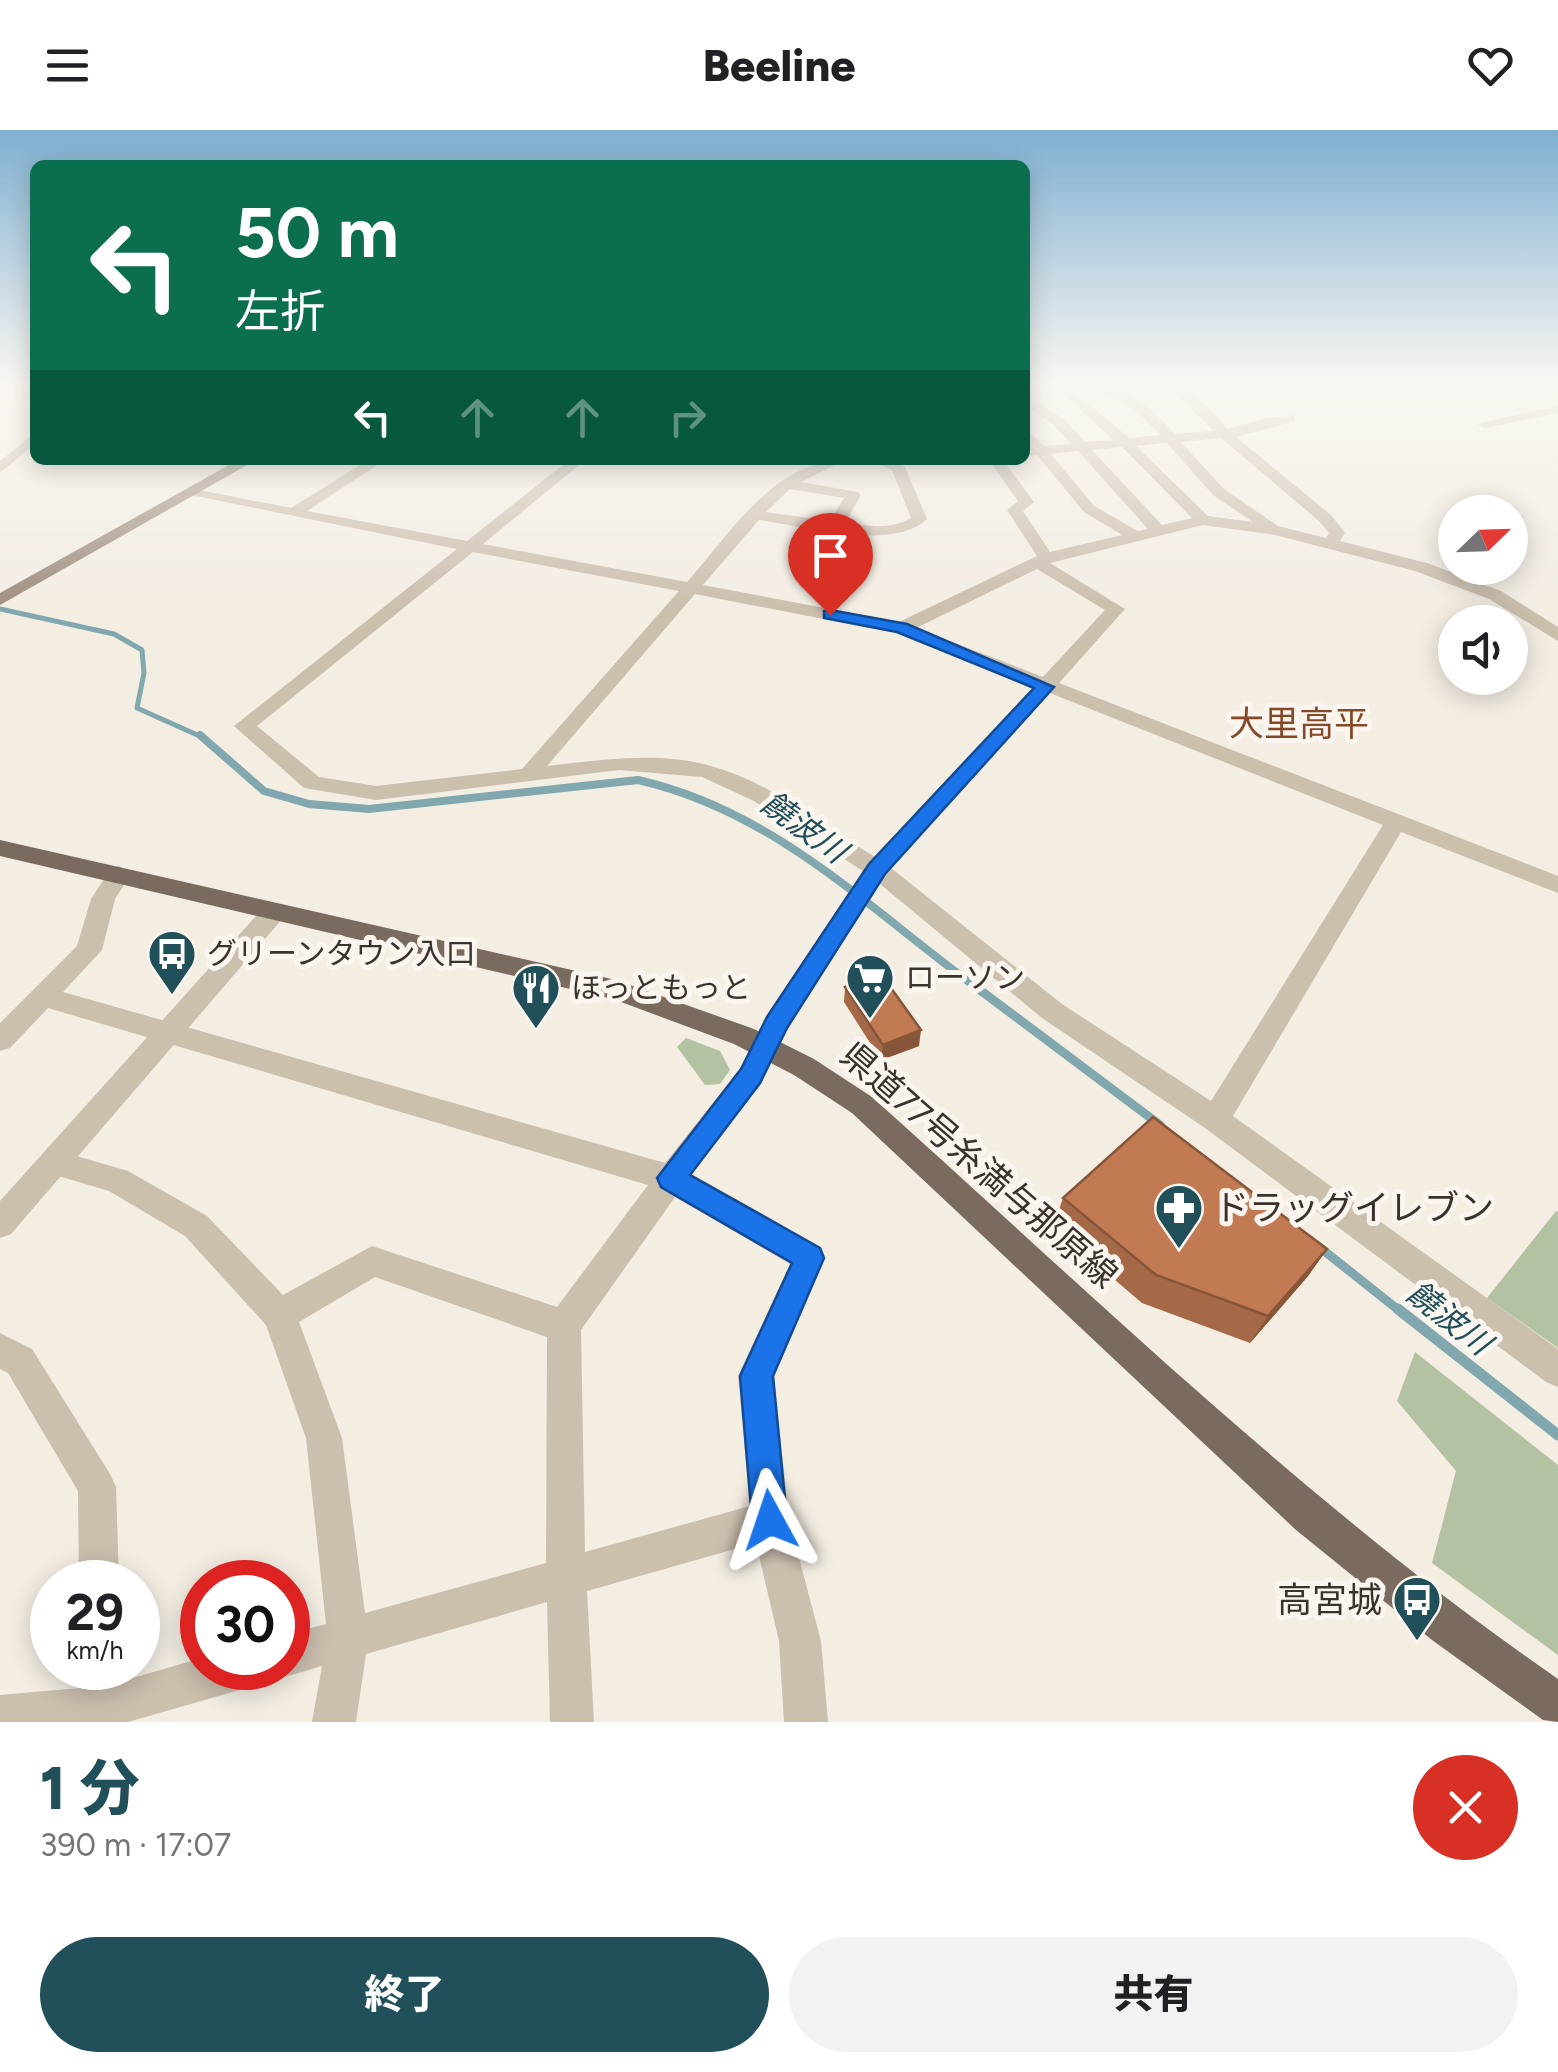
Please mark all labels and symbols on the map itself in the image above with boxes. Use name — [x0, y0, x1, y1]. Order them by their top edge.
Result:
north arrow — [1438, 495, 1528, 585]
pin — [788, 513, 873, 616]
district label: 大里高平 — [1229, 703, 1369, 745]
water label: 饒波川 — [754, 783, 856, 872]
bus stop icon: グリーンタウン入口 — [146, 928, 198, 996]
place label: グリーンタウン入口 — [207, 935, 476, 972]
supermarket icon: ローソン — [844, 952, 896, 1020]
place label: ローソン — [905, 959, 1025, 996]
restaurant icon: ほっともっと — [510, 962, 562, 1030]
place label: ほっともっと — [571, 969, 751, 1006]
street label: 県道77号糸満与那原線 — [832, 1033, 1126, 1297]
pharmacy icon: ドラッグイレブン — [1153, 1182, 1205, 1250]
place label: ドラッグイレブン — [1214, 1187, 1494, 1229]
water label: 饒波川 — [1399, 1273, 1501, 1364]
position arrow — [718, 1468, 822, 1572]
speed limit sign: 30 — [180, 1560, 310, 1690]
bus stop icon: 高宮城 — [1391, 1574, 1443, 1642]
place label: 高宮城 — [1277, 1579, 1382, 1621]

